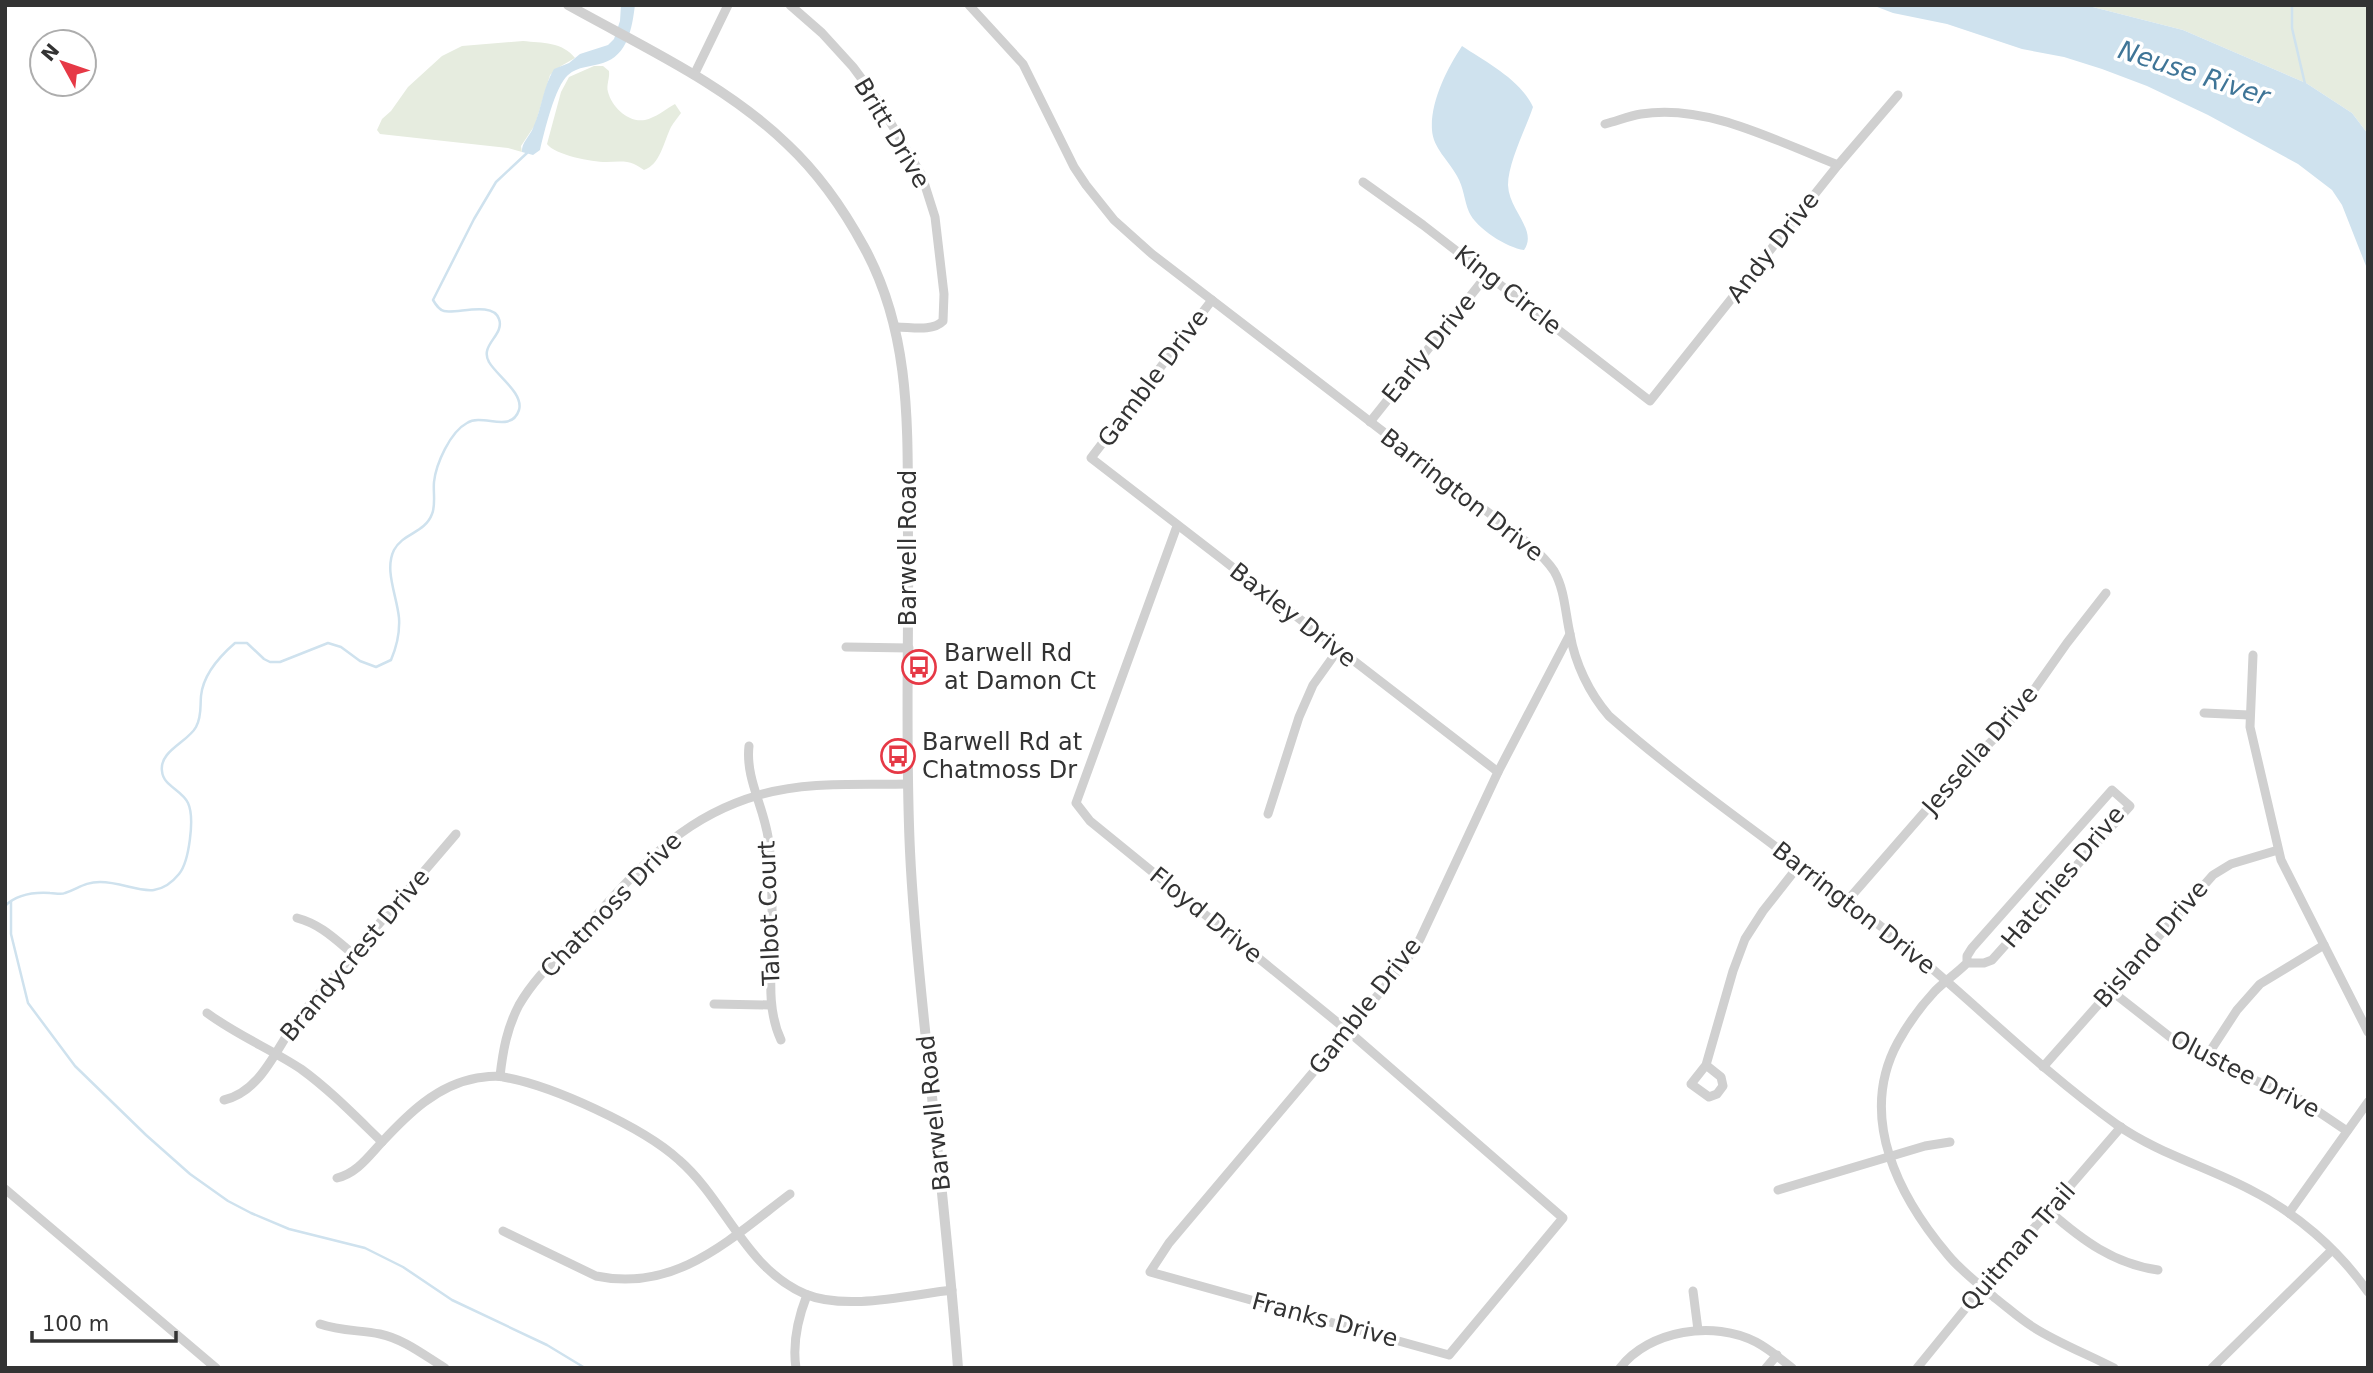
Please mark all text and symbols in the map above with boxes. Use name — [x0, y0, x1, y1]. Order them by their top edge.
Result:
north arrow — [28, 28, 98, 98]
water label: Neuse River — [2115, 34, 2276, 112]
text: N — [36, 39, 64, 65]
street label: Britt Drive — [848, 73, 936, 193]
street label: Andy Drive — [1721, 186, 1825, 308]
street label: King Circle — [1449, 240, 1567, 340]
street label: Early Drive — [1377, 288, 1481, 408]
street label: Gamble Drive — [1092, 304, 1214, 452]
street label: Barrington Drive — [1375, 423, 1549, 567]
street label: Barwell Road — [894, 470, 922, 626]
street label: Baxley Drive — [1224, 557, 1362, 673]
place label: Barwell Rd at Damon Ct — [944, 639, 1096, 695]
bus stop icon: Barwell Rd at Damon Ct — [900, 648, 938, 686]
street label: Jessella Drive — [1915, 680, 2043, 822]
place label: Barwell Rd at Chatmoss Dr — [922, 728, 1082, 784]
bus stop icon: Barwell Rd at Chatmoss Dr — [879, 737, 917, 775]
street label: Hatchies Drive — [1996, 801, 2130, 953]
street label: Chatmoss Drive — [535, 827, 687, 983]
street label: Barrington Drive — [1767, 836, 1941, 980]
street label: Talbot Court — [752, 840, 786, 987]
street label: Floyd Drive — [1144, 861, 1268, 969]
street label: Brandycrest Drive — [275, 863, 435, 1047]
street label: Bisland Drive — [2088, 875, 2214, 1013]
street label: Gamble Drive — [1303, 932, 1427, 1080]
street label: Olustee Drive — [2166, 1024, 2324, 1124]
street label: Barwell Road — [912, 1034, 956, 1192]
street label: Quitman Trail — [1955, 1177, 2081, 1317]
street label: Franks Drive — [1249, 1287, 1401, 1353]
scale bar — [32, 1300, 175, 1344]
text: 100 m — [42, 1312, 109, 1336]

